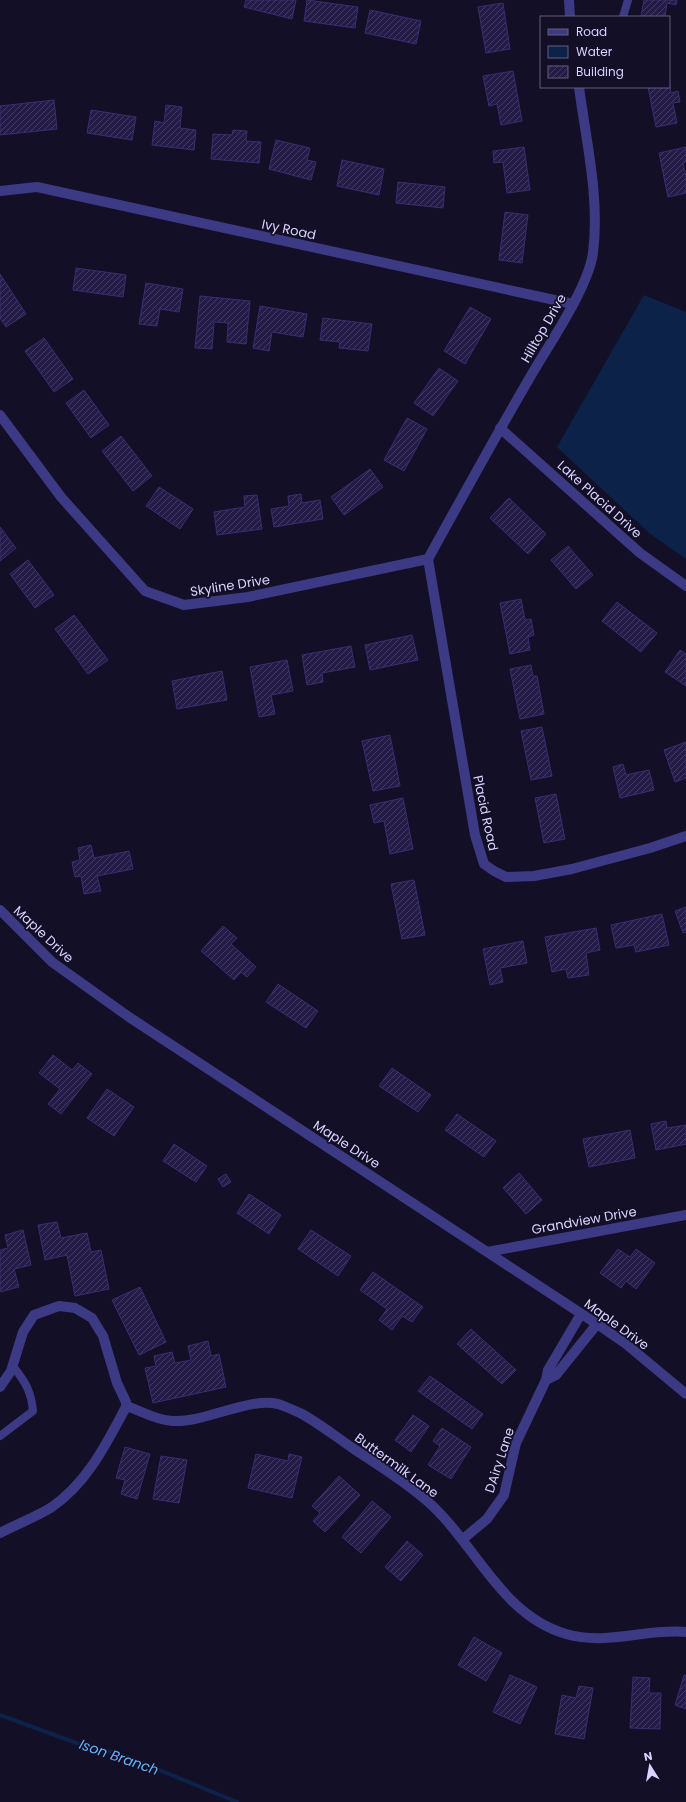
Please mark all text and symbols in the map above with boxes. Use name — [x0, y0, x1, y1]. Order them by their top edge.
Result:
legend — [540, 16, 670, 88]
text: Road — [576, 23, 607, 40]
text: Water — [576, 43, 613, 60]
text: Building — [576, 63, 624, 80]
street label: Ivy Road — [260, 214, 318, 245]
street label: Hilltop Drive — [516, 290, 571, 366]
street label: Lake Placid Drive — [553, 456, 646, 543]
street label: Skyline Drive — [189, 570, 271, 601]
street label: Placid Road — [468, 774, 503, 853]
street label: Maple Drive — [9, 901, 78, 967]
street label: Maple Drive — [310, 1116, 384, 1173]
street label: Grandview Drive — [530, 1202, 638, 1239]
street label: Maple Drive — [580, 1294, 653, 1354]
street label: DAiry Lane — [480, 1425, 519, 1495]
street label: Buttermilk Lane — [351, 1429, 443, 1502]
water label: Ison Branch — [77, 1734, 161, 1780]
north arrow — [630, 1746, 670, 1786]
text: N — [643, 1748, 654, 1765]

